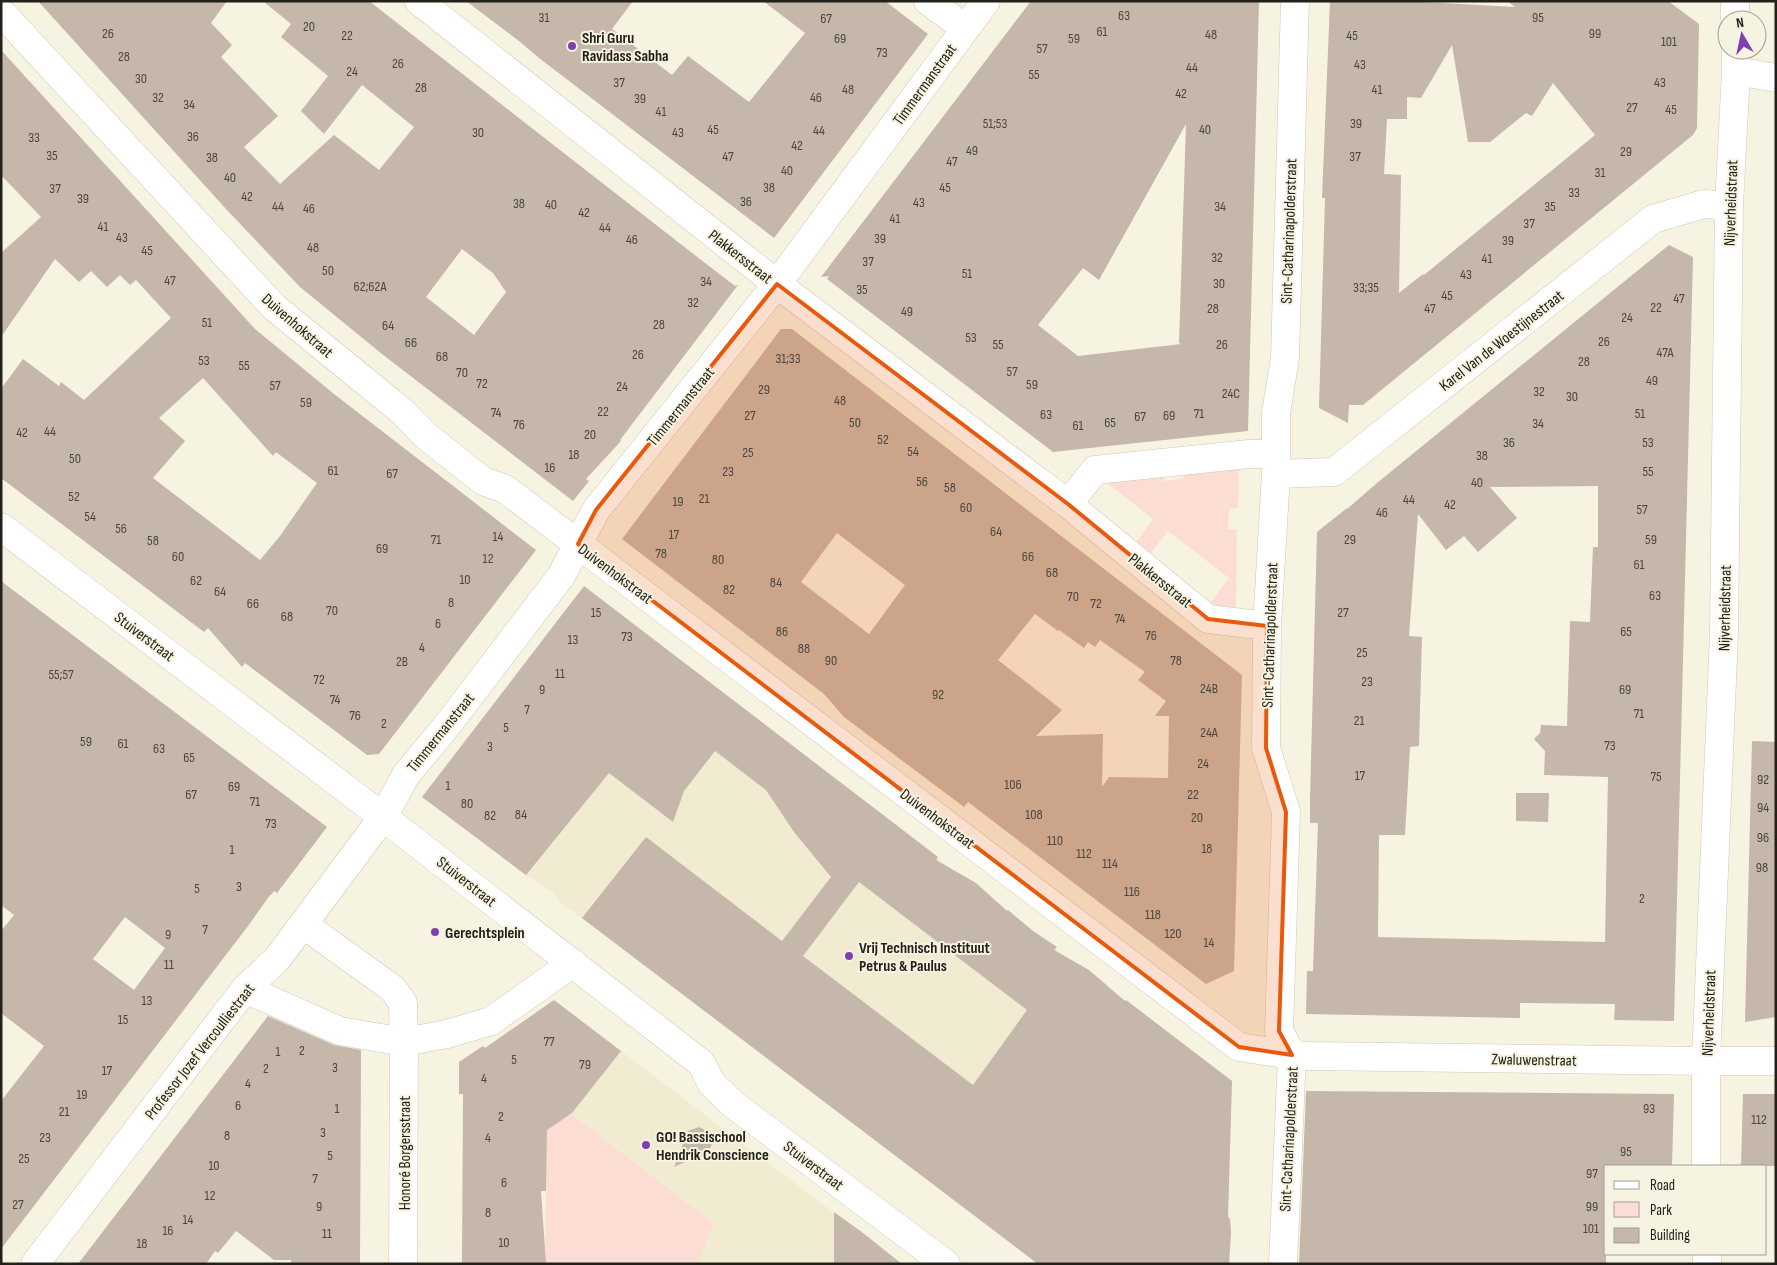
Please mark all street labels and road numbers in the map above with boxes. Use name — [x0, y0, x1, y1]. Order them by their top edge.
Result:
street label: Timmermanstraat — [889, 40, 961, 129]
street label: Sint-Catharinapolderstraat — [1277, 158, 1302, 304]
street label: Nijverheidstraat — [1721, 160, 1743, 246]
street label: Plakkersstraat — [704, 226, 776, 288]
street label: Karel Van de Woestijnestraat — [1436, 287, 1568, 396]
street label: Duivenhokstraat — [257, 290, 337, 362]
street label: Timmermanstraat — [643, 363, 719, 450]
street label: Duivenhokstraat — [574, 540, 656, 608]
street label: Plakkersstraat — [1124, 550, 1196, 613]
street label: Sint-Catharinapolderstraat — [1258, 562, 1283, 708]
street label: Nijverheidstraat — [1715, 565, 1736, 651]
street label: Stuiverstraat — [110, 608, 178, 666]
street label: Timmermanstraat — [403, 689, 479, 776]
street label: Duivenhokstraat — [896, 785, 978, 853]
street label: Stuiverstraat — [432, 853, 500, 911]
street label: Nijverheidstraat — [1699, 970, 1721, 1056]
street label: Professor Jozef Vercoulliestraat — [141, 980, 259, 1124]
street label: Zwaluwenstraat — [1491, 1050, 1577, 1071]
street label: Sint-Catharinapolderstraat — [1276, 1066, 1303, 1212]
street label: Honoré Borgersstraat — [396, 1096, 415, 1210]
street label: Stuiverstraat — [779, 1137, 847, 1195]

